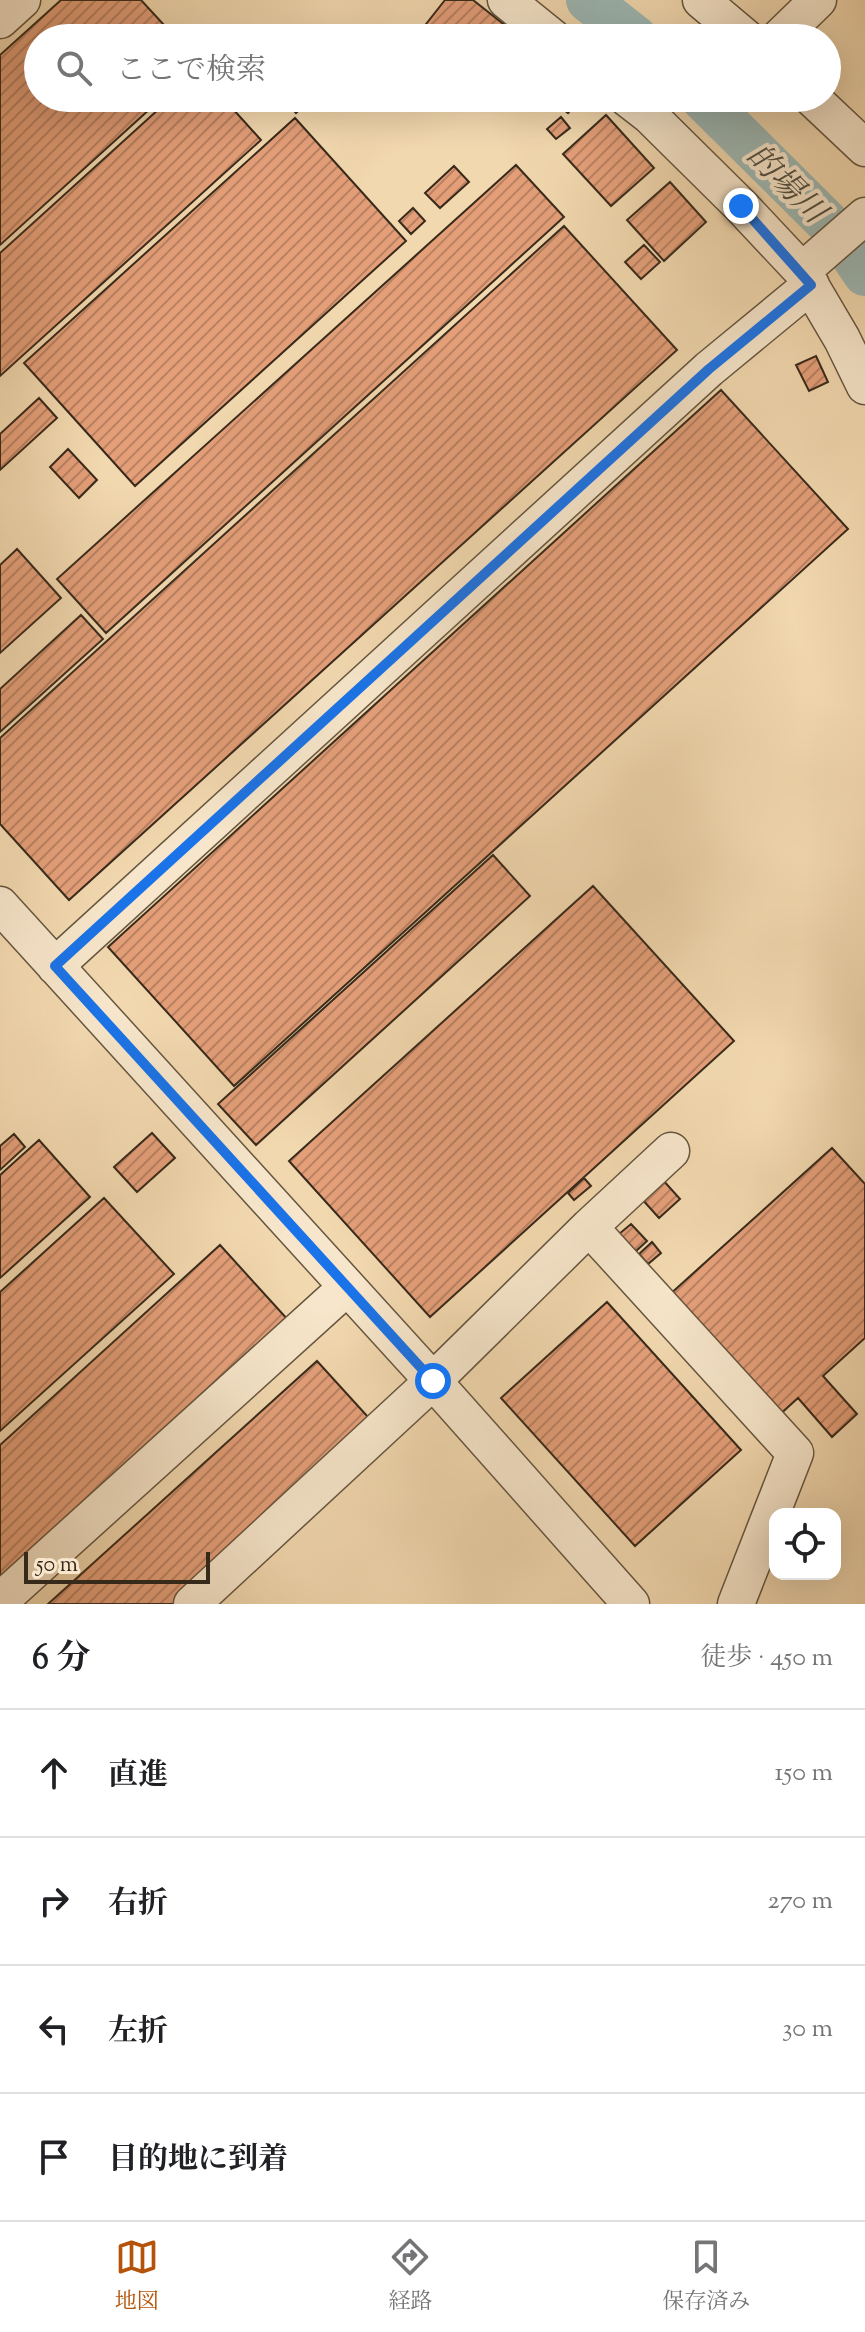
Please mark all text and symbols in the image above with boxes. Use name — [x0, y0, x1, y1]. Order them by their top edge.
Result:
search box — [24, 24, 841, 112]
icon: search — [52, 46, 96, 90]
text: ここで検索 — [116, 50, 266, 93]
water label: 的場川 — [735, 135, 837, 237]
route end — [723, 188, 759, 224]
route start — [415, 1363, 451, 1399]
map controls — [769, 1508, 841, 1580]
button: locate — [769, 1508, 841, 1580]
scale bar — [24, 1548, 210, 1584]
text: 50 m — [36, 1550, 78, 1582]
text: 6 分 — [32, 1635, 90, 1684]
text: 徒歩 · 450 m — [701, 1640, 833, 1677]
icon: ahead — [32, 1751, 76, 1795]
text: 直進 — [108, 1755, 168, 1798]
text: 150 m — [774, 1755, 833, 1792]
icon: right — [32, 1879, 76, 1923]
text: 右折 — [108, 1883, 168, 1926]
text: 270 m — [768, 1883, 833, 1920]
icon: left — [32, 2007, 76, 2051]
text: 左折 — [108, 2011, 168, 2054]
text: 30 m — [782, 2011, 833, 2048]
icon: arrive — [32, 2135, 76, 2179]
text: 目的地に到着 — [108, 2139, 288, 2182]
tab: 地図 — [115, 2235, 159, 2319]
tab: 経路 — [388, 2235, 432, 2319]
tab: 保存済み — [662, 2235, 750, 2319]

